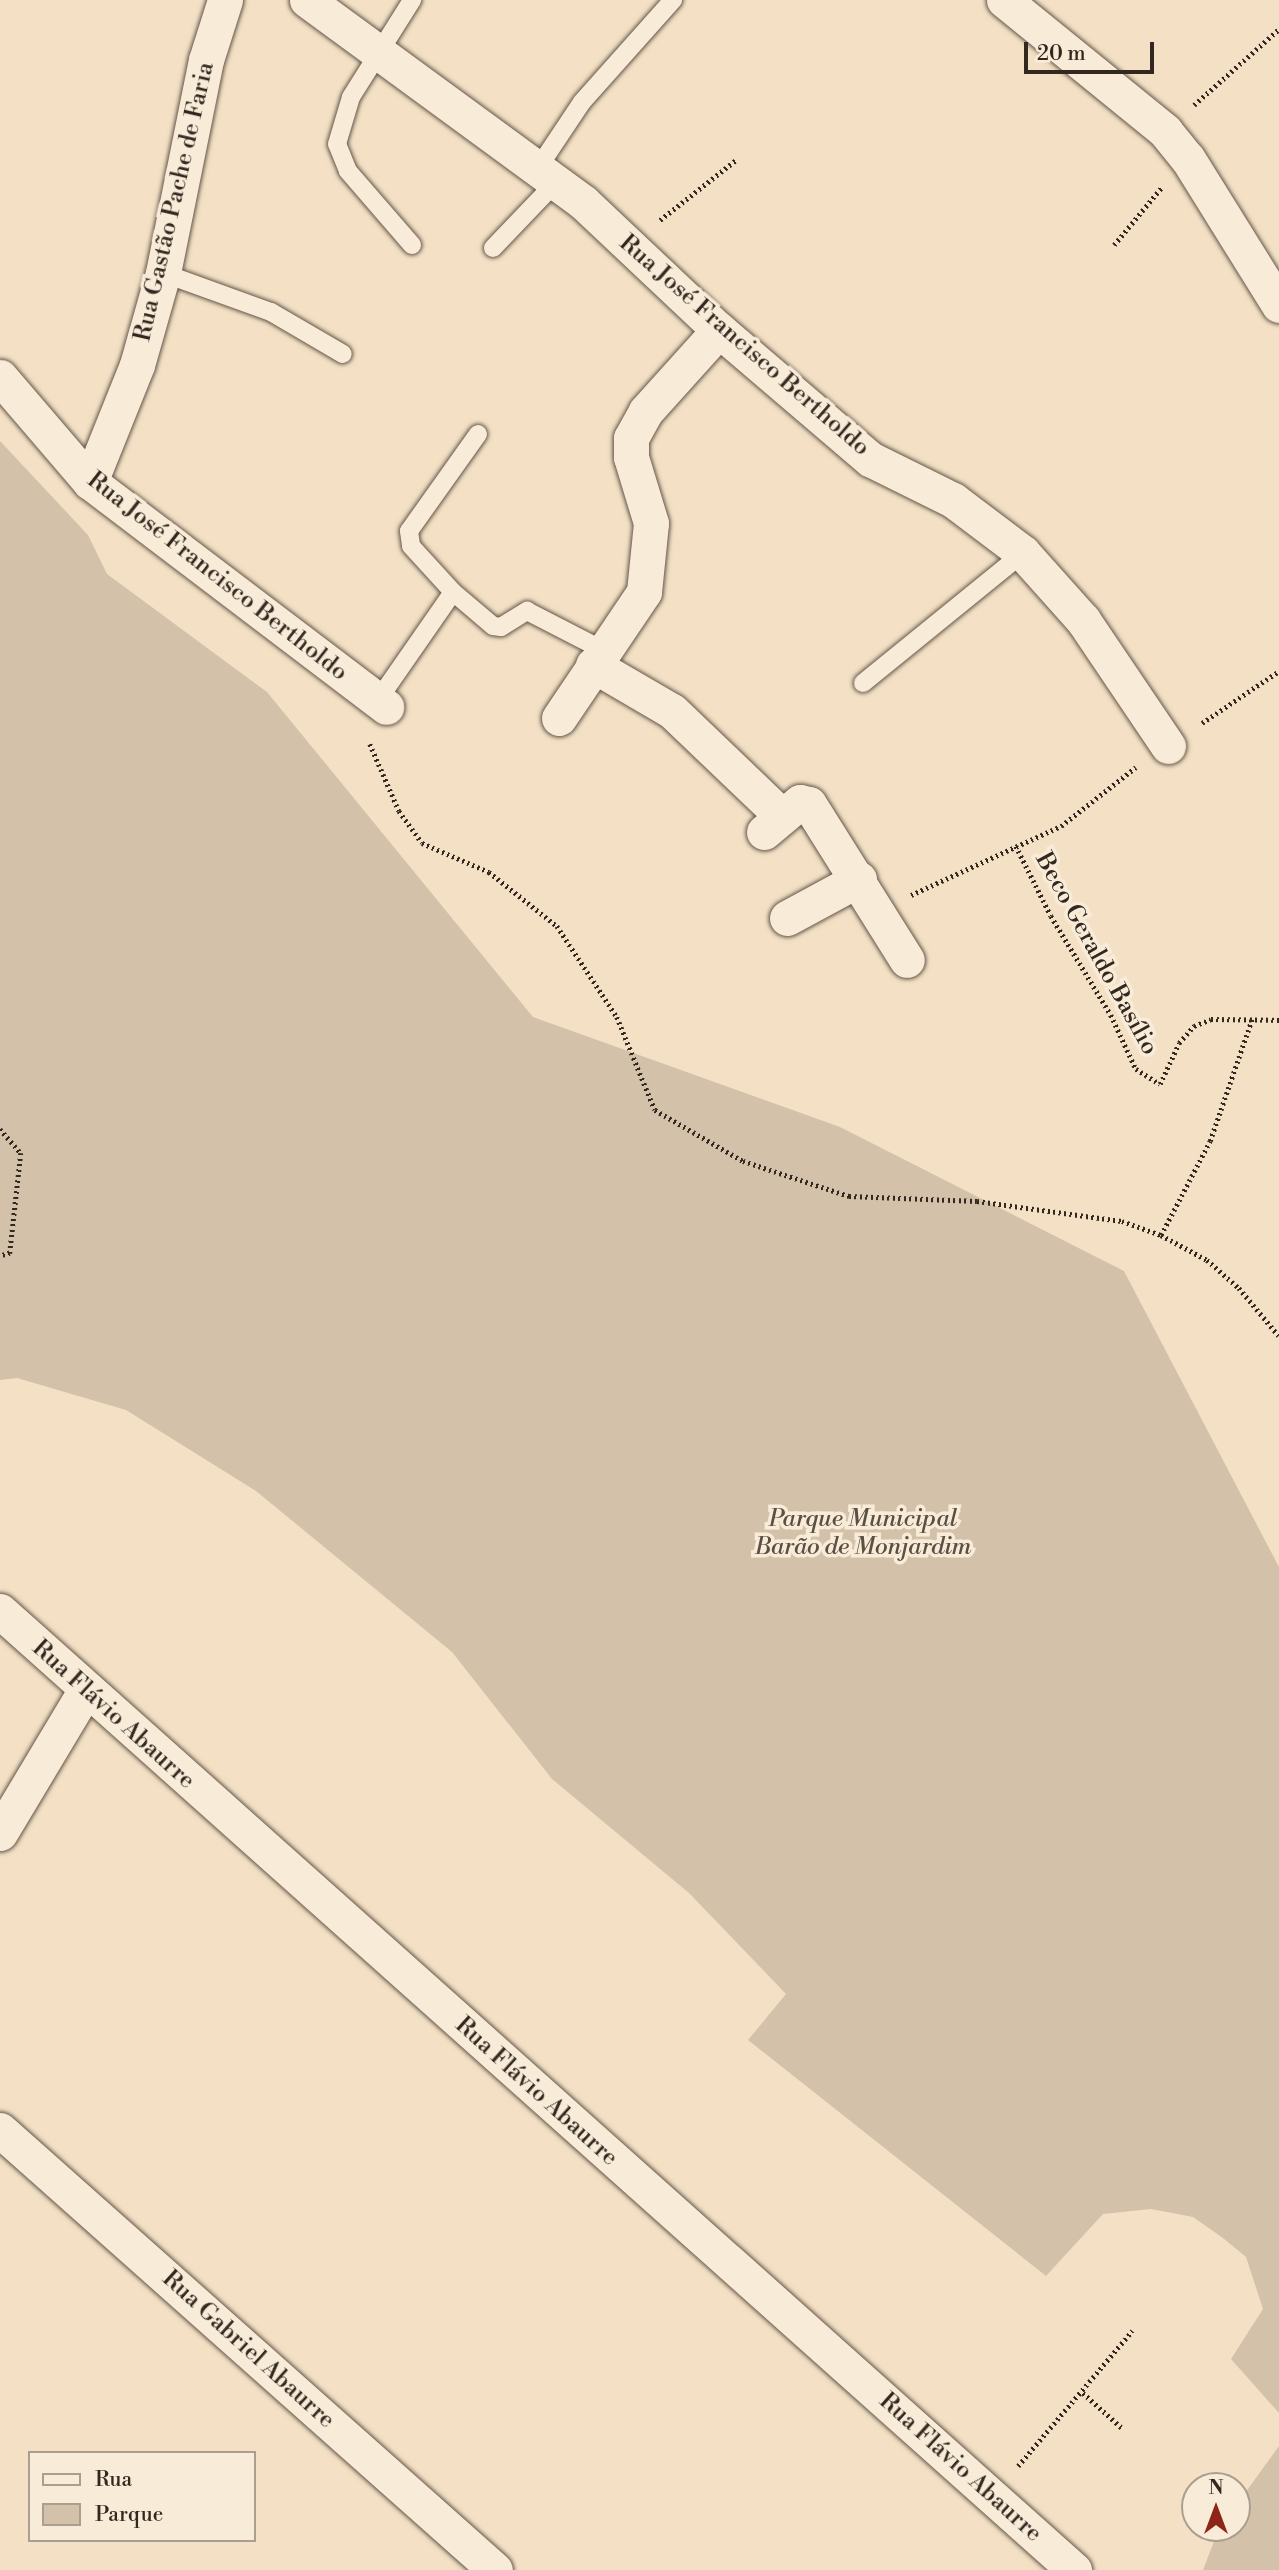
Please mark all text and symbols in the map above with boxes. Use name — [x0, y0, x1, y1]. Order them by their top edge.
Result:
scale bar — [1027, 28, 1156, 72]
text: 20 m — [1037, 41, 1086, 67]
street label: Rua Gastão Pache de Faria — [129, 59, 221, 345]
street label: Rua José Francisco Bertholdo — [613, 229, 875, 463]
street label: Rua José Francisco Bertholdo — [81, 466, 353, 688]
street label: Beco Geraldo Basílio — [1028, 848, 1164, 1060]
park label: Parque Municipal Barão de Monjardim — [755, 1506, 971, 1562]
street label: Rua Flávio Abaurre — [26, 1634, 200, 1796]
street label: Rua Flávio Abaurre — [449, 2011, 623, 2173]
street label: Rua Gabriel Abaurre — [156, 2265, 340, 2435]
street label: Rua Flávio Abaurre — [873, 2387, 1047, 2549]
legend — [28, 2451, 256, 2542]
text: Rua — [95, 2467, 132, 2493]
north arrow — [1181, 2472, 1251, 2542]
text: N — [1208, 2476, 1224, 2500]
text: Parque — [95, 2502, 163, 2528]

